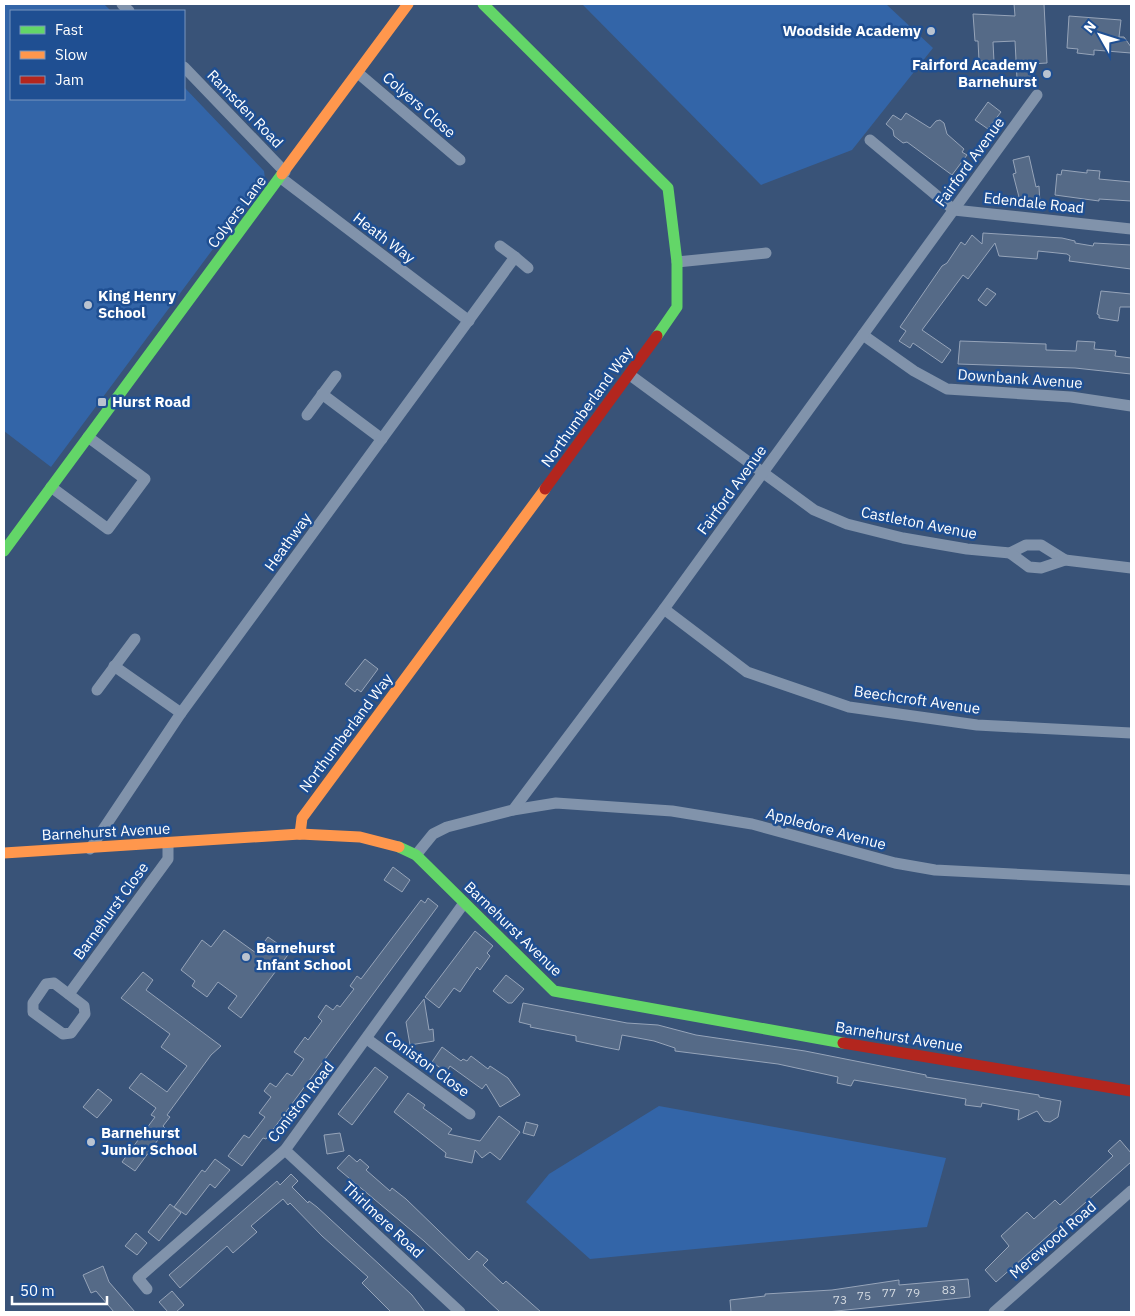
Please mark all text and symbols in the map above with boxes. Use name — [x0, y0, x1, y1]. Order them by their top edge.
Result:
legend — [10, 10, 185, 100]
north arrow — [1075, 10, 1125, 60]
text: N — [1080, 17, 1100, 36]
text: Fast — [55, 20, 83, 39]
place label: Woodside Academy — [782, 21, 921, 40]
marker: Woodside Academy — [925, 25, 937, 37]
text: Slow — [55, 45, 88, 64]
place label: Fairford Academy Barnehurst — [912, 55, 1037, 91]
street label: Ramsden Road — [203, 66, 287, 152]
street label: Colyers Close — [379, 68, 460, 142]
marker: Fairford Academy Barnehurst — [1041, 68, 1053, 80]
text: Jam — [55, 70, 84, 89]
street label: Fairford Avenue — [931, 113, 1008, 210]
street label: Colyers Lane — [203, 172, 270, 252]
street label: Edendale Road — [983, 188, 1085, 217]
street label: Heath Way — [350, 208, 420, 267]
place label: King Henry School — [98, 286, 176, 322]
marker: King Henry School — [82, 299, 94, 311]
street label: Northumberland Way — [537, 343, 637, 471]
street label: Downbank Avenue — [957, 365, 1083, 392]
place label: Hurst Road — [112, 392, 191, 411]
marker: Hurst Road — [96, 396, 108, 408]
street label: Fairford Avenue — [693, 441, 770, 538]
street label: Castleton Avenue — [859, 502, 979, 543]
street label: Heathway — [260, 508, 315, 575]
street label: Northumberland Way — [295, 669, 397, 796]
street label: Beechcroft Avenue — [853, 681, 981, 718]
street label: Appledore Avenue — [764, 803, 888, 854]
street label: Barnehurst Avenue — [41, 819, 171, 844]
street label: Barnehurst Close — [69, 858, 152, 963]
street label: Barnehurst Avenue — [460, 877, 566, 980]
place label: Barnehurst Infant School — [256, 938, 352, 974]
marker: Barnehurst Infant School — [240, 951, 252, 963]
street label: Barnehurst Avenue — [834, 1017, 964, 1056]
street label: Coniston Close — [381, 1026, 473, 1101]
street label: Coniston Road — [263, 1057, 338, 1146]
place label: Barnehurst Junior School — [101, 1123, 198, 1159]
marker: Barnehurst Junior School — [85, 1136, 97, 1148]
street label: Thirlmere Road — [339, 1177, 428, 1262]
street label: Merewood Road — [1005, 1197, 1100, 1283]
scale bar — [12, 1274, 108, 1306]
text: 50 m — [20, 1281, 55, 1300]
house number: 83 — [942, 1282, 956, 1297]
house number: 77 — [882, 1285, 896, 1300]
house number: 79 — [906, 1285, 920, 1300]
house number: 75 — [857, 1288, 871, 1303]
house number: 73 — [833, 1292, 847, 1307]

